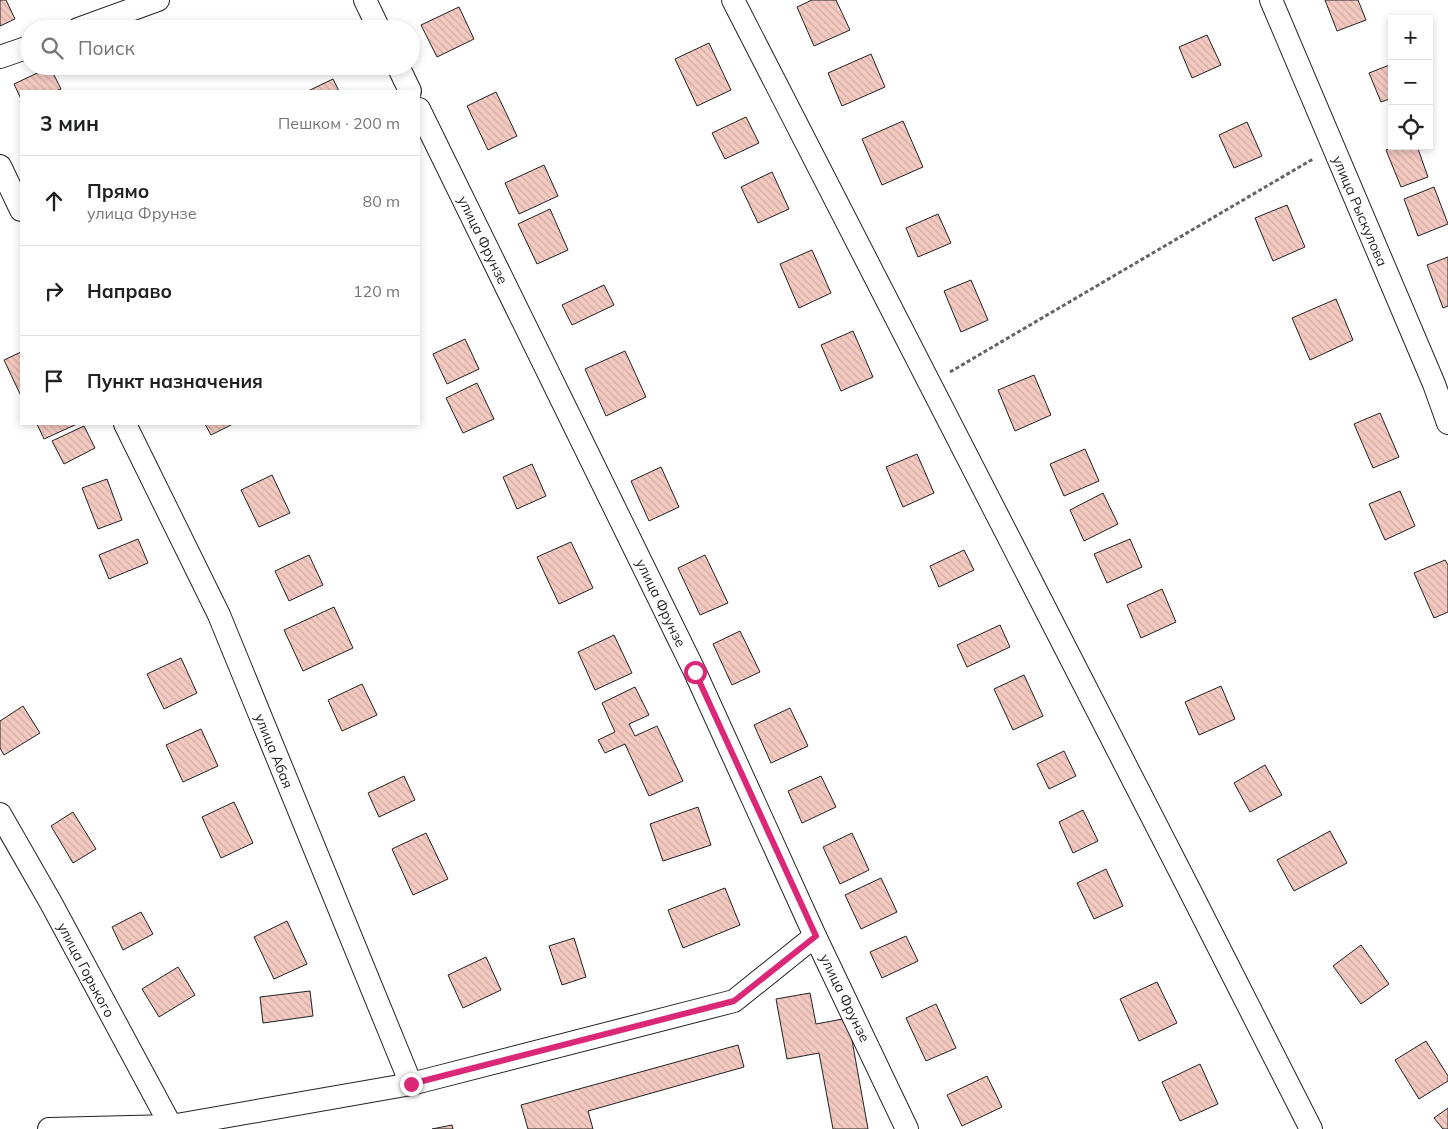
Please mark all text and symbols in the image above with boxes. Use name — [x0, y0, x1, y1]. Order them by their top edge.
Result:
map controls — [1388, 15, 1433, 150]
button: + — [1388, 15, 1433, 60]
search box — [20, 20, 420, 75]
icon: search — [38, 34, 66, 62]
text: Поиск — [78, 36, 135, 60]
button: − — [1388, 60, 1433, 105]
button: locate — [1388, 105, 1433, 150]
text: 3 мин — [40, 110, 99, 136]
text: Пешком · 200 m — [278, 113, 400, 133]
street label: улица Рыскулова — [1329, 153, 1391, 269]
text: Прямо — [87, 179, 149, 203]
icon: ahead — [40, 187, 68, 215]
text: 80 m — [363, 191, 400, 211]
street label: улица Фрунзе — [454, 193, 512, 287]
text: улица Фрунзе — [87, 203, 197, 223]
icon: right — [40, 277, 68, 305]
text: Направо — [87, 279, 172, 303]
text: 120 m — [353, 281, 400, 301]
icon: arrive — [40, 367, 68, 395]
text: Пункт назначения — [87, 369, 263, 393]
street label: улица Фрунзе — [632, 556, 690, 650]
route start — [684, 661, 707, 684]
street label: улица Абая — [251, 711, 297, 791]
street label: улица Горького — [53, 919, 119, 1021]
street label: улица Фрунзе — [816, 951, 874, 1045]
route end — [400, 1073, 423, 1096]

